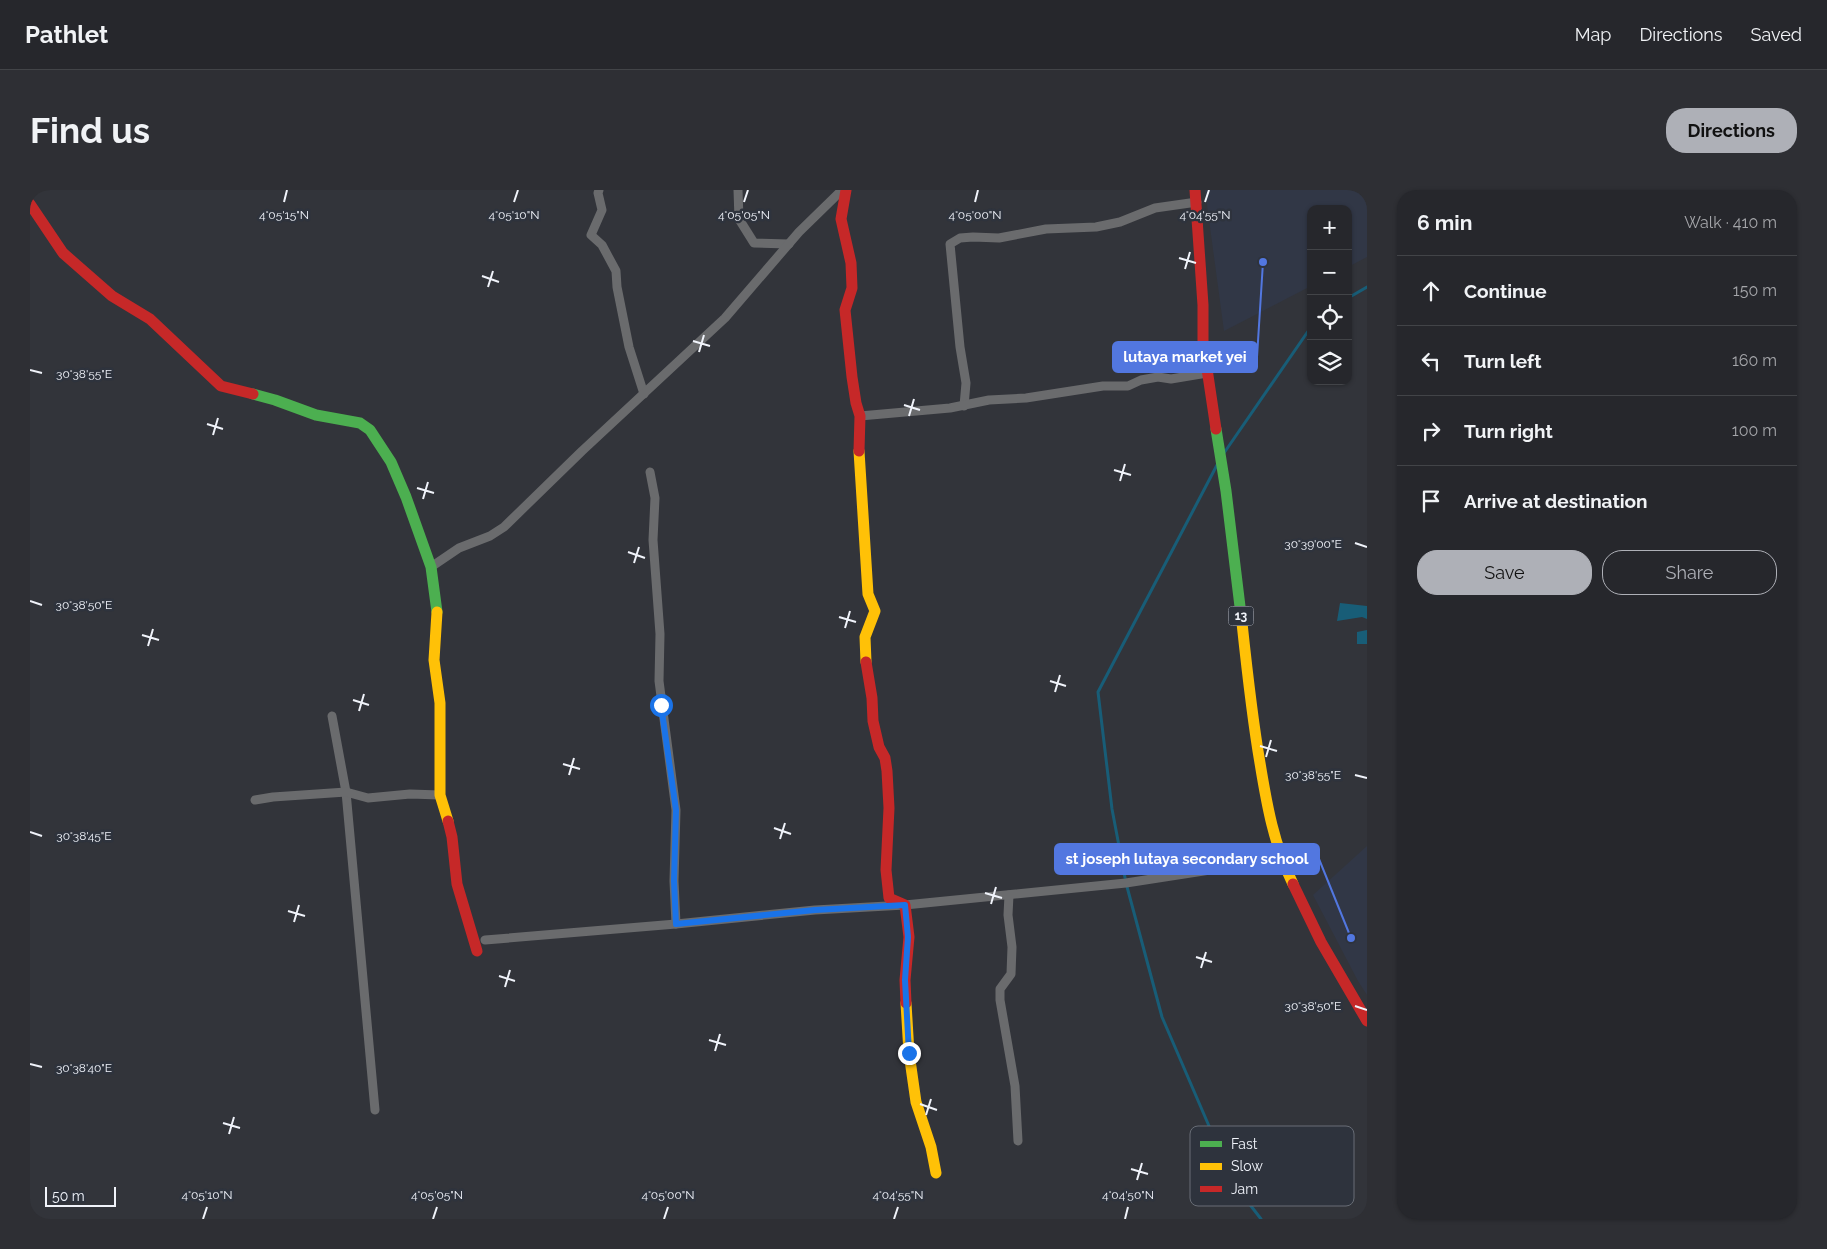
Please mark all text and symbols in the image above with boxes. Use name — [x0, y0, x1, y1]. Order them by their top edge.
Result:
text: Pathlet — [25, 20, 108, 49]
text: Map — [1575, 24, 1611, 45]
text: Directions — [1639, 24, 1723, 45]
text: Saved — [1751, 24, 1802, 45]
button: Directions — [1666, 108, 1797, 153]
text: Find us — [30, 110, 150, 151]
map controls — [1307, 205, 1352, 385]
button: + — [1307, 205, 1352, 250]
text: 4°05'15"N — [259, 208, 309, 222]
text: 4°05'10"N — [489, 208, 539, 222]
text: 4°05'05"N — [718, 208, 770, 222]
text: 4°05'00"N — [949, 208, 1001, 222]
text: 4°04'55"N — [1179, 208, 1231, 222]
text: 6 min — [1417, 210, 1472, 235]
text: Walk · 410 m — [1684, 213, 1777, 232]
button: − — [1307, 250, 1352, 295]
icon: ahead — [1417, 277, 1445, 305]
text: Continue — [1464, 280, 1547, 302]
text: 150 m — [1733, 281, 1777, 300]
button: locate — [1307, 295, 1352, 340]
button: layers — [1307, 340, 1352, 385]
callout: lutaya market yei — [1113, 342, 1257, 372]
icon: left — [1417, 347, 1445, 375]
text: lutaya market yei — [1123, 348, 1247, 366]
text: Turn left — [1464, 350, 1541, 372]
text: 160 m — [1732, 351, 1777, 370]
text: 30°38'55"E — [56, 367, 112, 381]
icon: right — [1417, 417, 1445, 445]
text: Turn right — [1464, 420, 1553, 442]
text: 100 m — [1732, 421, 1777, 440]
icon: arrive — [1417, 487, 1445, 515]
text: Arrive at destination — [1464, 490, 1648, 512]
text: 30°39'00"E — [1284, 537, 1342, 551]
button: Save — [1417, 550, 1592, 595]
button: Share — [1602, 550, 1777, 595]
text: 30°38'50"E — [56, 598, 112, 612]
road number: 13 — [1228, 606, 1254, 626]
route start — [650, 694, 673, 717]
text: 30°38'55"E — [1285, 768, 1341, 782]
text: 30°38'45"E — [56, 829, 112, 843]
callout: st joseph lutaya secondary school — [1055, 844, 1319, 874]
text: st joseph lutaya secondary school — [1066, 850, 1309, 868]
text: 30°38'50"E — [1285, 999, 1341, 1013]
route end — [898, 1042, 921, 1065]
text: 30°38'40"E — [56, 1061, 112, 1075]
legend — [1190, 1126, 1354, 1206]
text: Fast — [1231, 1136, 1258, 1152]
text: Slow — [1231, 1158, 1263, 1174]
text: Jam — [1231, 1181, 1258, 1197]
scale bar — [45, 1184, 116, 1207]
text: 50 m — [52, 1188, 85, 1204]
text: 4°05'10"N — [182, 1188, 232, 1202]
text: 4°05'05"N — [411, 1188, 463, 1202]
text: 4°05'00"N — [642, 1188, 694, 1202]
text: 4°04'55"N — [872, 1188, 924, 1202]
text: 4°04'50"N — [1102, 1188, 1154, 1202]

